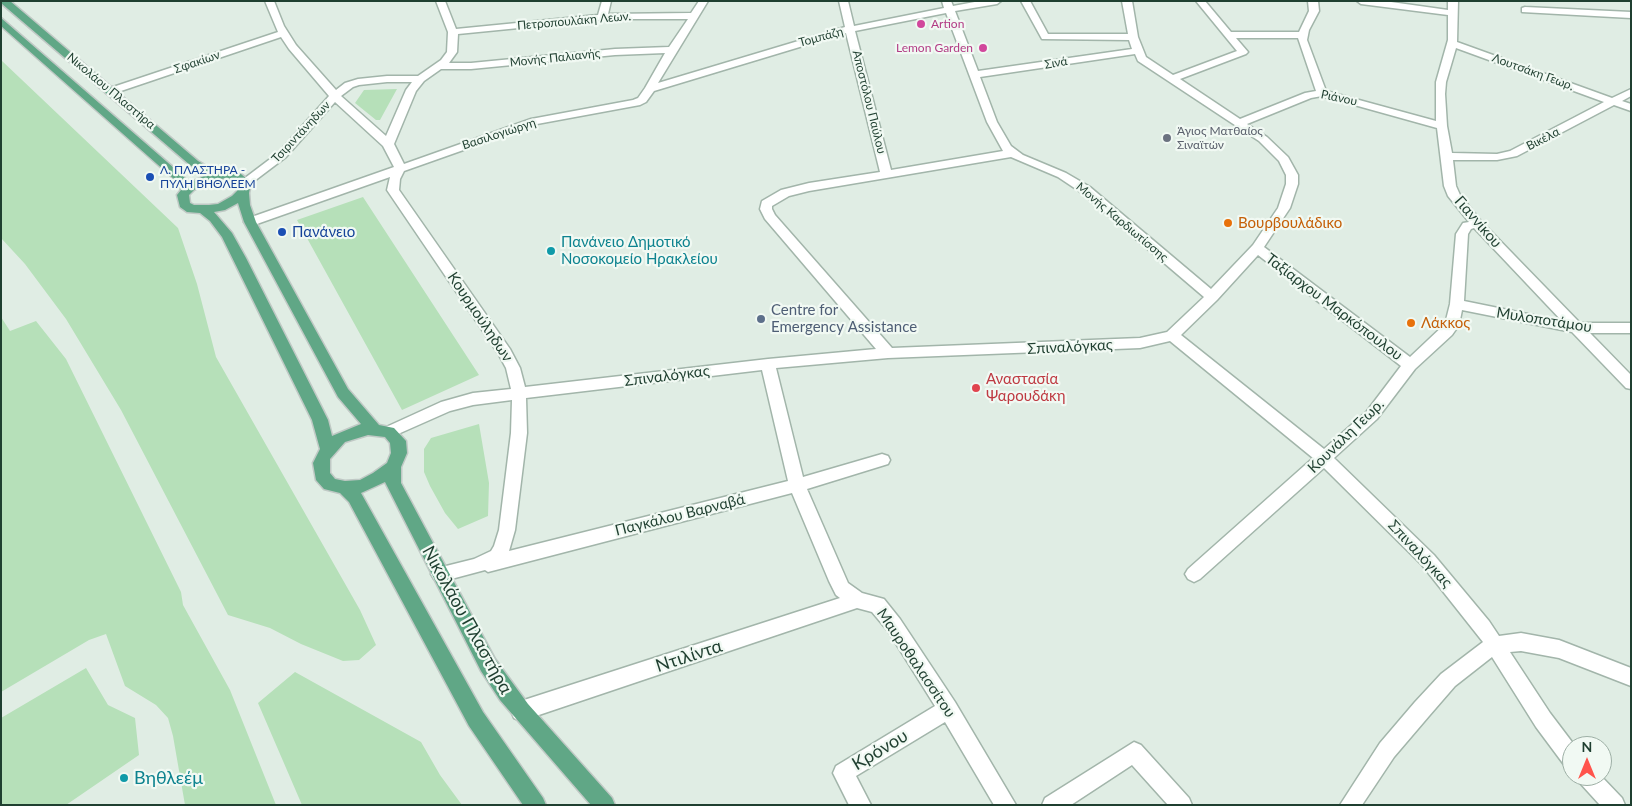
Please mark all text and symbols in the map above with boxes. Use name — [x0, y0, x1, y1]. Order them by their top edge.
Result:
street label: Πετροπουλάκη Λεων. — [516, 9, 632, 33]
place label: Artion — [931, 17, 964, 31]
marker: Artion — [915, 18, 927, 30]
street label: Τομπάζη — [797, 24, 845, 50]
place label: Lemon Garden — [896, 41, 973, 55]
marker: Lemon Garden — [977, 42, 989, 54]
street label: Μονής Παλιανής — [509, 46, 601, 70]
street label: Σφακίων — [172, 47, 222, 77]
street label: Αποστόλου Παύλου — [849, 49, 889, 155]
street label: Νικολάου Πλαστήρα — [64, 50, 158, 132]
street label: Λουτσάκη Γεωρ. — [1490, 51, 1576, 93]
street label: Σινά — [1043, 54, 1069, 72]
street label: Ριάνου — [1319, 87, 1359, 109]
street label: Τσιριντάνηδων — [269, 98, 333, 166]
street label: Βασιλογιώργη — [460, 115, 538, 153]
place label: Άγιος Ματθαίος Σιναϊτών — [1177, 124, 1263, 152]
street label: Βικέλα — [1524, 124, 1562, 154]
marker: Άγιος Ματθαίος Σιναϊτών — [1161, 132, 1173, 144]
place label: Λ. ΠΛΑΣΤΗΡΑ - ΠΥΛΗ ΒΗΘΛΕΕΜ — [160, 163, 256, 191]
marker: Λ. ΠΛΑΣΤΗΡΑ - ΠΥΛΗ ΒΗΘΛΕΕΜ — [144, 171, 156, 183]
street label: Μονής Καρδιωτίσσης — [1073, 179, 1171, 265]
street label: Γιαννίκου — [1451, 192, 1505, 252]
place label: Βουρβουλάδικο — [1238, 214, 1342, 232]
marker: Βουρβουλάδικο — [1222, 217, 1234, 229]
place label: Πανάνειο — [292, 223, 355, 241]
marker: Πανάνειο — [276, 226, 288, 238]
place label: Πανάνειο Δημοτικό Νοσοκομείο Ηρακλείου — [561, 233, 718, 268]
marker: Πανάνειο Δημοτικό Νοσοκομείο Ηρακλείου — [545, 245, 557, 257]
street label: Ταξίαρχου Μαρκόπουλου — [1262, 250, 1406, 364]
street label: Κουρμούληδων — [443, 269, 517, 365]
place label: Centre for Emergency Assistance — [771, 301, 917, 336]
street label: Μυλοποτάμου — [1495, 304, 1593, 336]
marker: Centre for Emergency Assistance — [755, 313, 767, 325]
place label: Λάκκος — [1421, 314, 1470, 332]
marker: Λάκκος — [1405, 317, 1417, 329]
street label: Σπιναλόγκας — [1027, 336, 1113, 358]
street label: Σπιναλόγκας — [623, 362, 711, 390]
place label: Αναστασία Ψαρουδάκη — [986, 370, 1065, 405]
marker: Αναστασία Ψαρουδάκη — [970, 382, 982, 394]
street label: Κουνάλη Γεωρ. — [1304, 395, 1388, 477]
street label: Παγκάλου Βαρναβά — [613, 490, 747, 540]
street label: Σπιναλόγκας — [1384, 517, 1456, 591]
street label: Νικολάου Πλαστήρα — [417, 542, 517, 698]
street label: Μαυροθαλασσίτου — [873, 605, 959, 721]
street label: Ντιλίντα — [653, 635, 725, 677]
street label: Κρόνου — [848, 725, 912, 775]
north arrow — [1562, 736, 1612, 786]
text: N — [1582, 738, 1592, 755]
place label: Βηθλεέμ — [134, 767, 203, 789]
marker: Βηθλεέμ — [118, 772, 130, 784]

